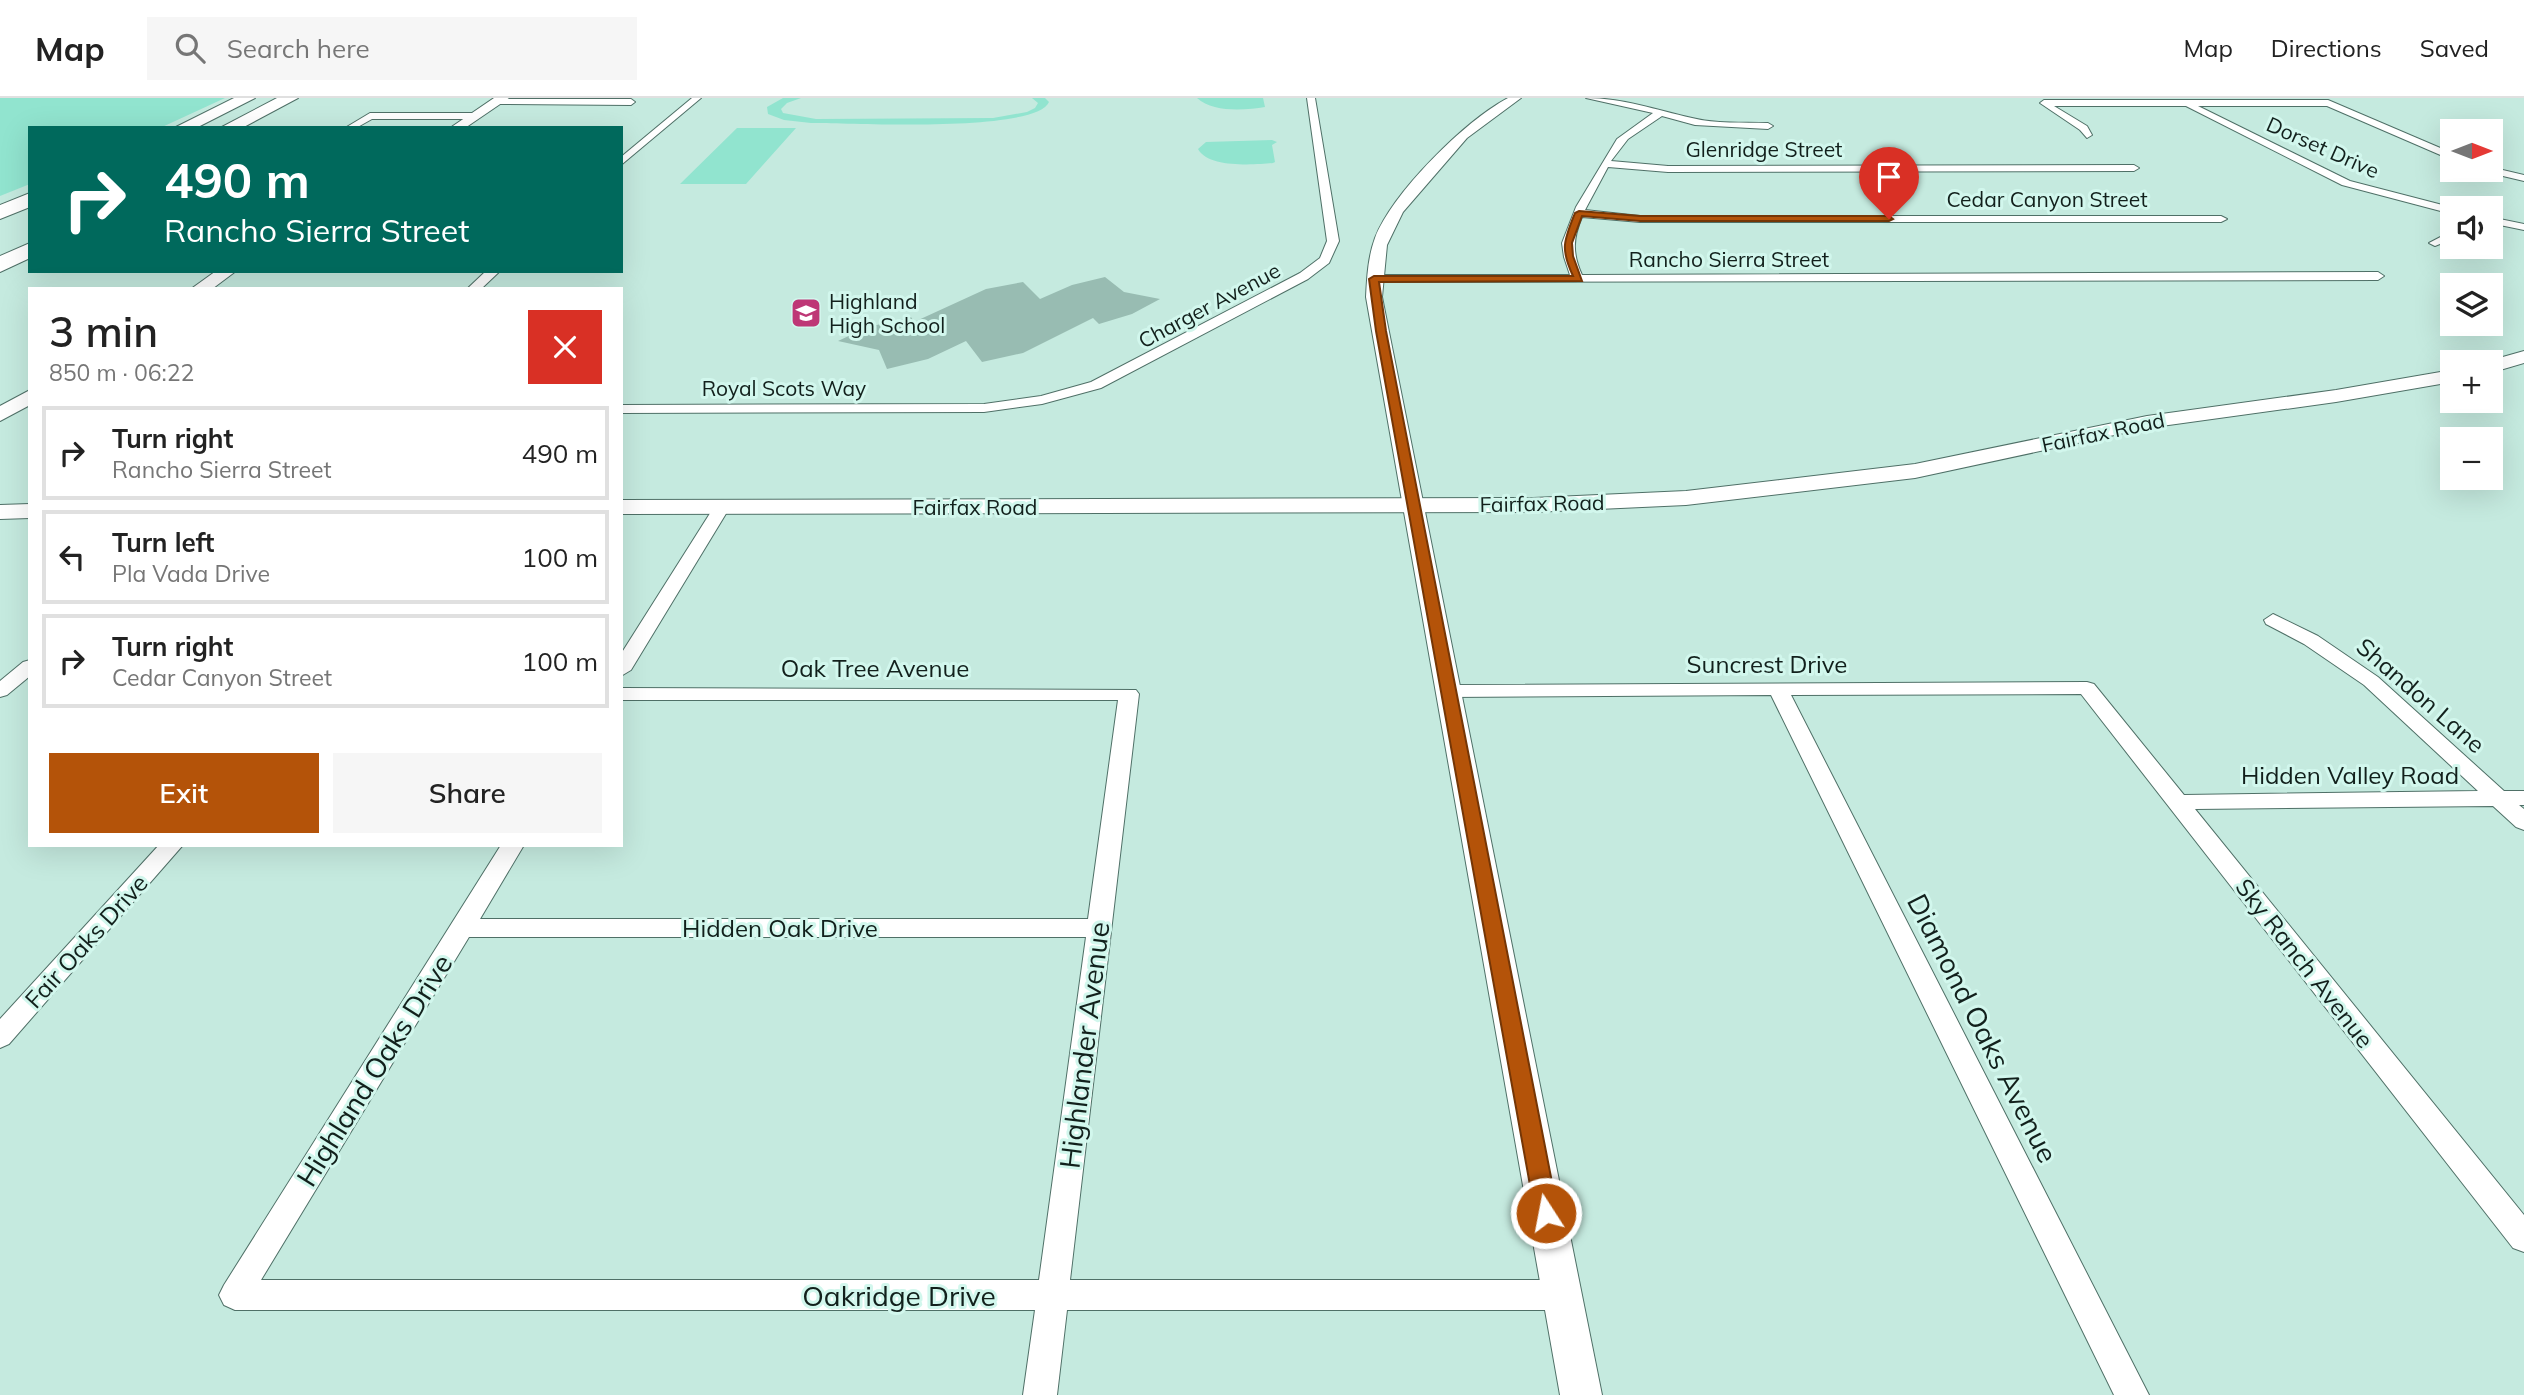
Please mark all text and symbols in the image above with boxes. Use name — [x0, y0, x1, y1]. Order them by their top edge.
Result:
search box — [147, 17, 637, 80]
text: Map — [35, 28, 105, 69]
icon: search — [171, 29, 209, 67]
text: Search here — [227, 32, 370, 65]
text: Map — [2183, 33, 2233, 63]
text: Directions — [2271, 33, 2382, 63]
text: Saved — [2420, 33, 2489, 63]
street label: Dorset Drive — [2263, 111, 2383, 183]
north arrow — [2440, 119, 2502, 182]
map controls — [2440, 119, 2503, 490]
street label: Glenridge Street — [1686, 136, 1842, 162]
pin — [1859, 147, 1919, 219]
text: 490 m — [164, 149, 310, 210]
icon: right — [49, 154, 140, 245]
icon: arrive — [1870, 158, 1908, 196]
street label: Cedar Canyon Street — [1946, 186, 2148, 212]
button: sound — [2440, 196, 2503, 259]
text: Rancho Sierra Street — [164, 210, 469, 250]
street label: Rancho Sierra Street — [1629, 246, 1829, 272]
street label: Charger Avenue — [1134, 257, 1284, 353]
button: layers — [2440, 273, 2503, 336]
place label: Highland High School — [829, 288, 945, 338]
school or university icon: Highland High School — [789, 296, 823, 330]
text: 3 min — [49, 305, 158, 358]
button: close — [528, 310, 602, 384]
button: + — [2440, 350, 2503, 413]
text: 850 m · 06:22 — [49, 358, 194, 387]
street label: Royal Scots Way — [702, 375, 866, 401]
street label: Fairfax Road — [2039, 406, 2167, 458]
text: Turn right — [112, 422, 233, 455]
button: − — [2440, 427, 2503, 490]
icon: right — [53, 434, 91, 472]
text: 490 m — [522, 437, 598, 470]
text: Rancho Sierra Street — [112, 455, 331, 484]
street label: Fairfax Road — [1479, 489, 1605, 517]
street label: Fairfax Road — [913, 494, 1037, 520]
text: Turn left — [112, 526, 214, 559]
icon: left — [53, 538, 91, 576]
text: 100 m — [522, 541, 598, 574]
text: Pla Vada Drive — [112, 559, 270, 588]
text: Turn right — [112, 630, 233, 663]
street label: Shandon Lane — [2351, 631, 2491, 759]
icon: right — [53, 642, 91, 680]
text: 100 m — [522, 645, 598, 678]
street label: Suncrest Drive — [1687, 649, 1847, 679]
street label: Oak Tree Avenue — [781, 653, 969, 683]
text: Cedar Canyon Street — [112, 663, 332, 692]
button: Exit — [49, 753, 319, 833]
button: Share — [333, 753, 602, 833]
street label: Hidden Valley Road — [2241, 760, 2459, 790]
street label: Fair Oaks Drive — [18, 868, 154, 1014]
street label: Sky Ranch Avenue — [2230, 872, 2380, 1054]
street label: Diamond Oaks Avenue — [1900, 888, 2066, 1168]
street label: Hidden Oak Drive — [682, 913, 878, 943]
street label: Highlander Avenue — [1051, 920, 1117, 1170]
street label: Highland Oaks Drive — [288, 948, 460, 1192]
position arrow — [1509, 1176, 1583, 1250]
street label: Oakridge Drive — [802, 1278, 996, 1313]

